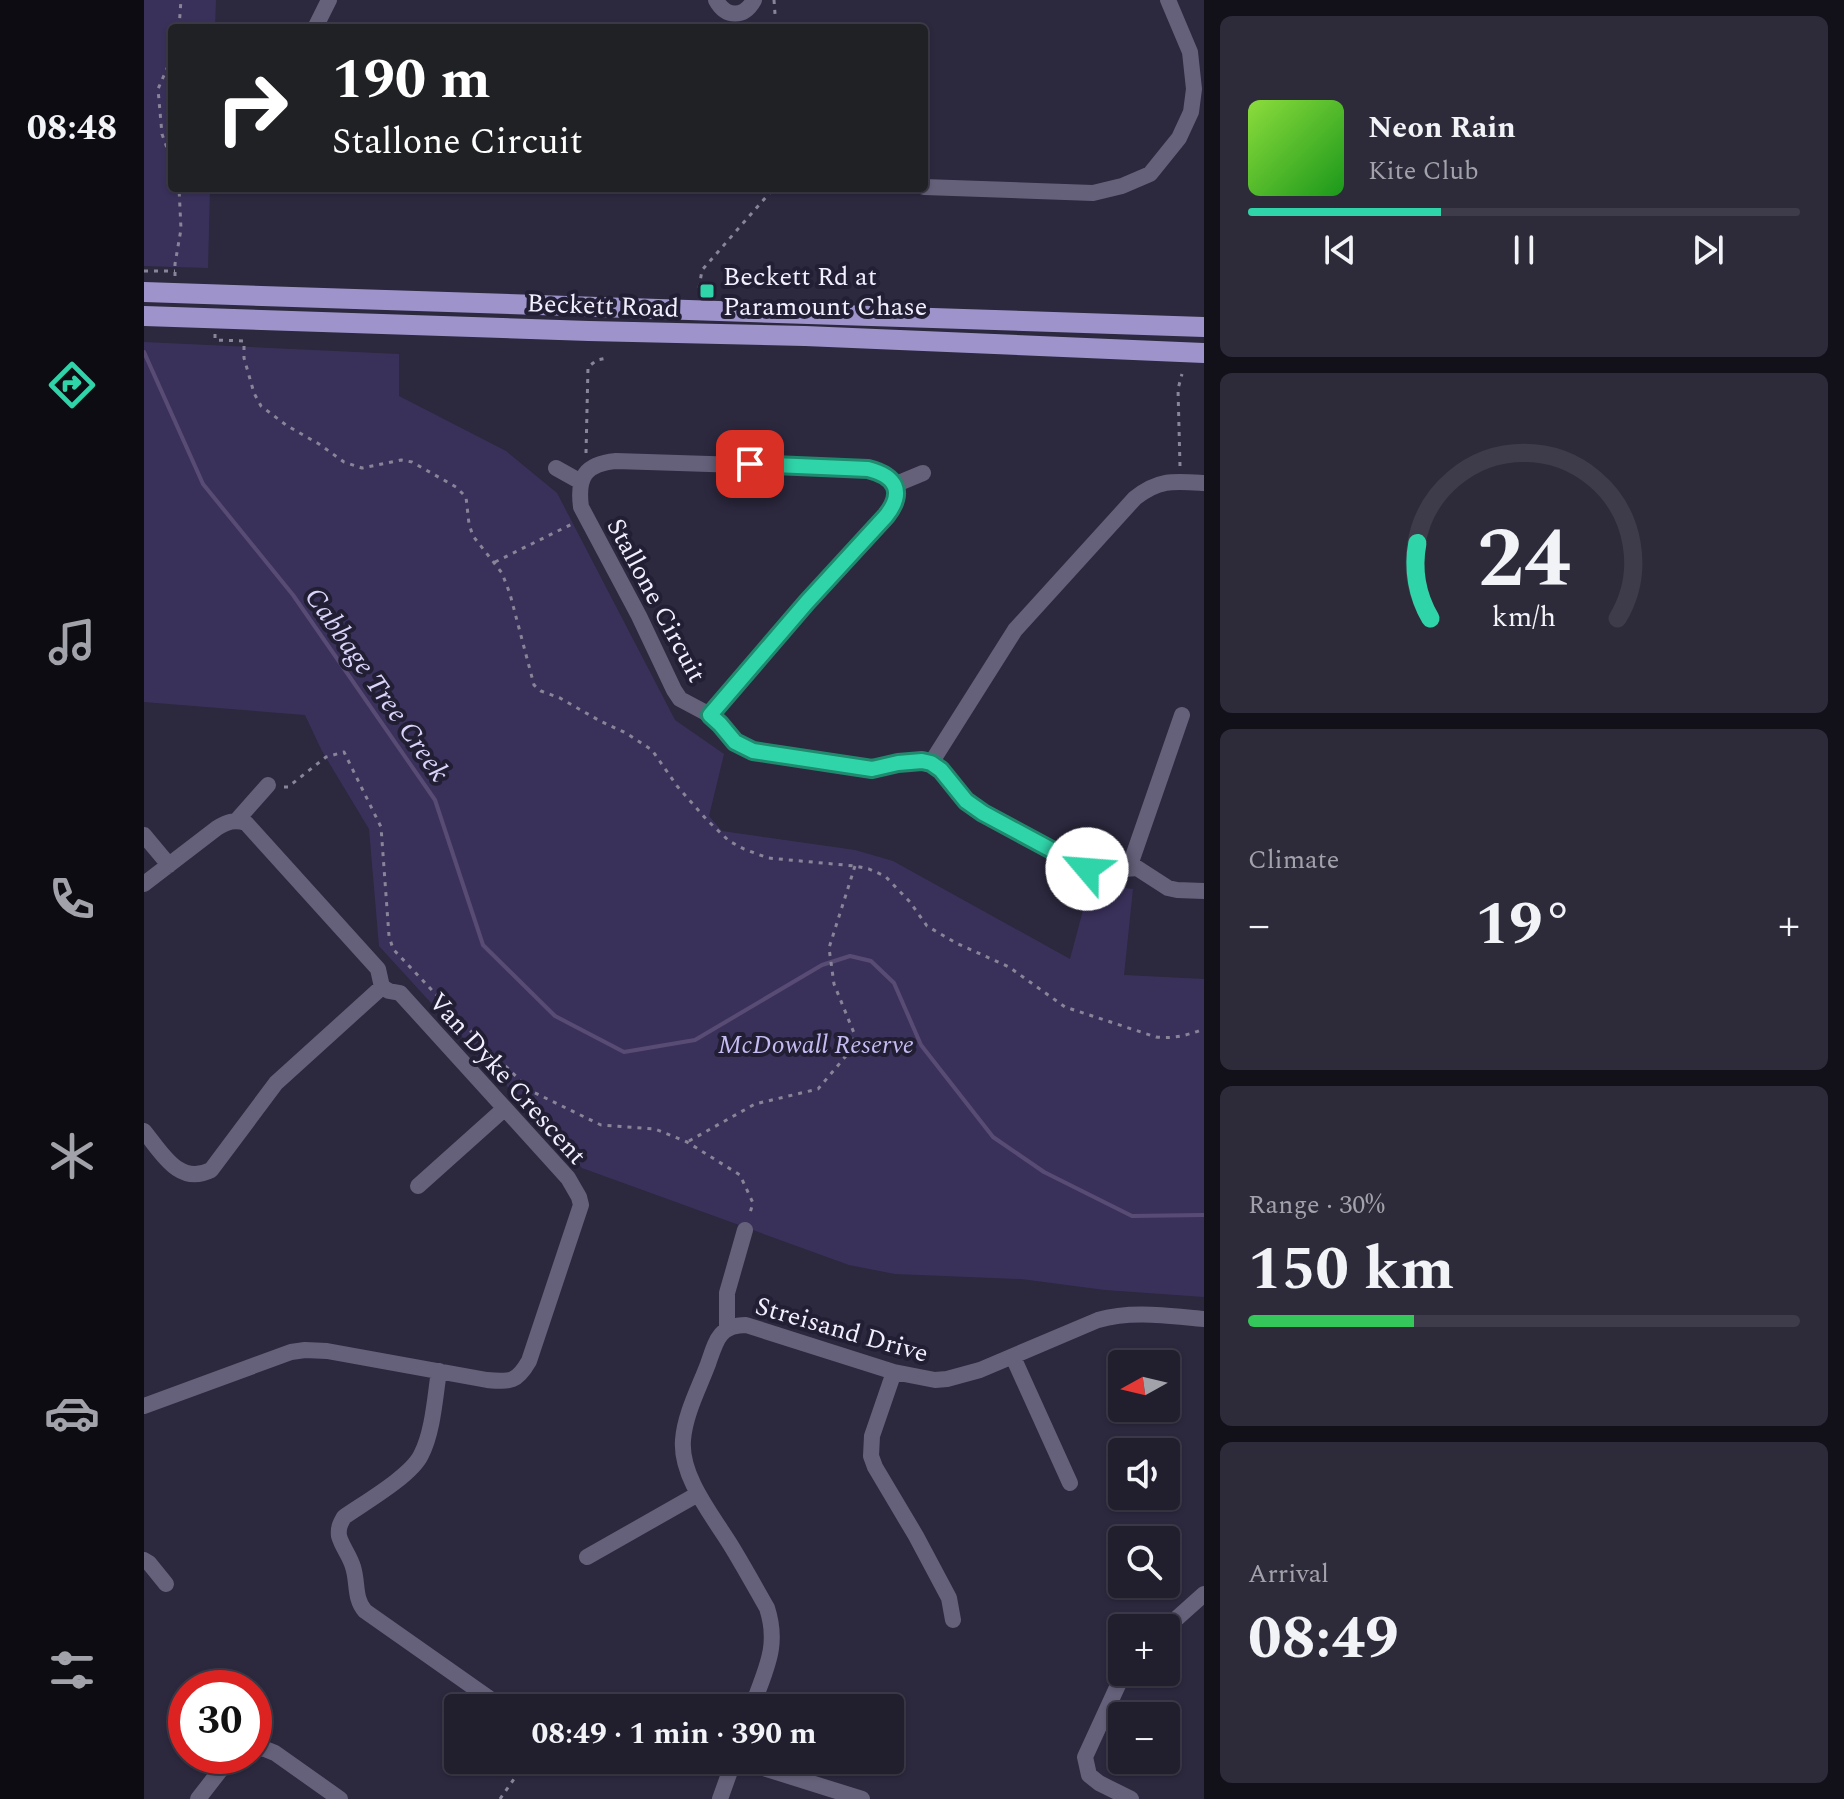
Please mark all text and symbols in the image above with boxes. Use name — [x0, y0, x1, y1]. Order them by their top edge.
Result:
text: 190 m — [332, 38, 491, 123]
icon: right — [200, 56, 304, 160]
text: 08:48 — [27, 101, 117, 156]
text: Neon Rain — [1368, 105, 1516, 151]
text: Stallone Circuit — [332, 115, 583, 170]
text: Kite Club — [1368, 151, 1479, 191]
icon: previous — [1318, 228, 1362, 272]
icon: pause — [1502, 228, 1546, 272]
icon: next — [1686, 228, 1730, 272]
place label: Beckett Rd at Paramount Chase — [723, 257, 927, 327]
marker: Beckett Rd at Paramount Chase — [698, 282, 716, 300]
street label: Beckett Road — [526, 283, 680, 329]
icon: directions — [44, 357, 100, 413]
pin — [716, 430, 784, 498]
icon: arrive — [728, 442, 772, 486]
text: 24 — [1477, 496, 1571, 623]
street label: Stallone Circuit — [596, 511, 716, 690]
water label: Cabbage Tree Creek — [293, 579, 460, 791]
text: km/h — [1492, 596, 1556, 639]
icon: music — [44, 614, 100, 670]
position arrow — [1045, 827, 1129, 911]
text: Climate — [1248, 840, 1339, 880]
icon: phone — [44, 871, 100, 927]
text: 19° — [1475, 879, 1573, 971]
text: − — [1248, 892, 1270, 959]
text: + — [1778, 892, 1800, 959]
street label: Van Dyke Crescent — [418, 983, 596, 1174]
park label: McDowall Reserve — [718, 1025, 914, 1065]
icon: climate — [44, 1128, 100, 1184]
text: Range · 30% — [1248, 1185, 1385, 1225]
text: 150 km — [1248, 1224, 1454, 1316]
street label: Streisand Drive — [750, 1286, 933, 1374]
north arrow — [1108, 1350, 1180, 1422]
map controls — [1108, 1350, 1180, 1774]
icon: car — [44, 1385, 100, 1441]
button: sound — [1108, 1438, 1180, 1510]
button: search — [1108, 1526, 1180, 1598]
text: Arrival — [1248, 1554, 1329, 1594]
text: 08:49 — [1248, 1593, 1399, 1685]
button: + — [1108, 1614, 1180, 1686]
icon: filters — [44, 1642, 100, 1698]
speed limit sign: 30 — [168, 1670, 272, 1774]
button: − — [1108, 1702, 1180, 1774]
text: 08:49 · 1 min · 390 m — [531, 1711, 817, 1757]

